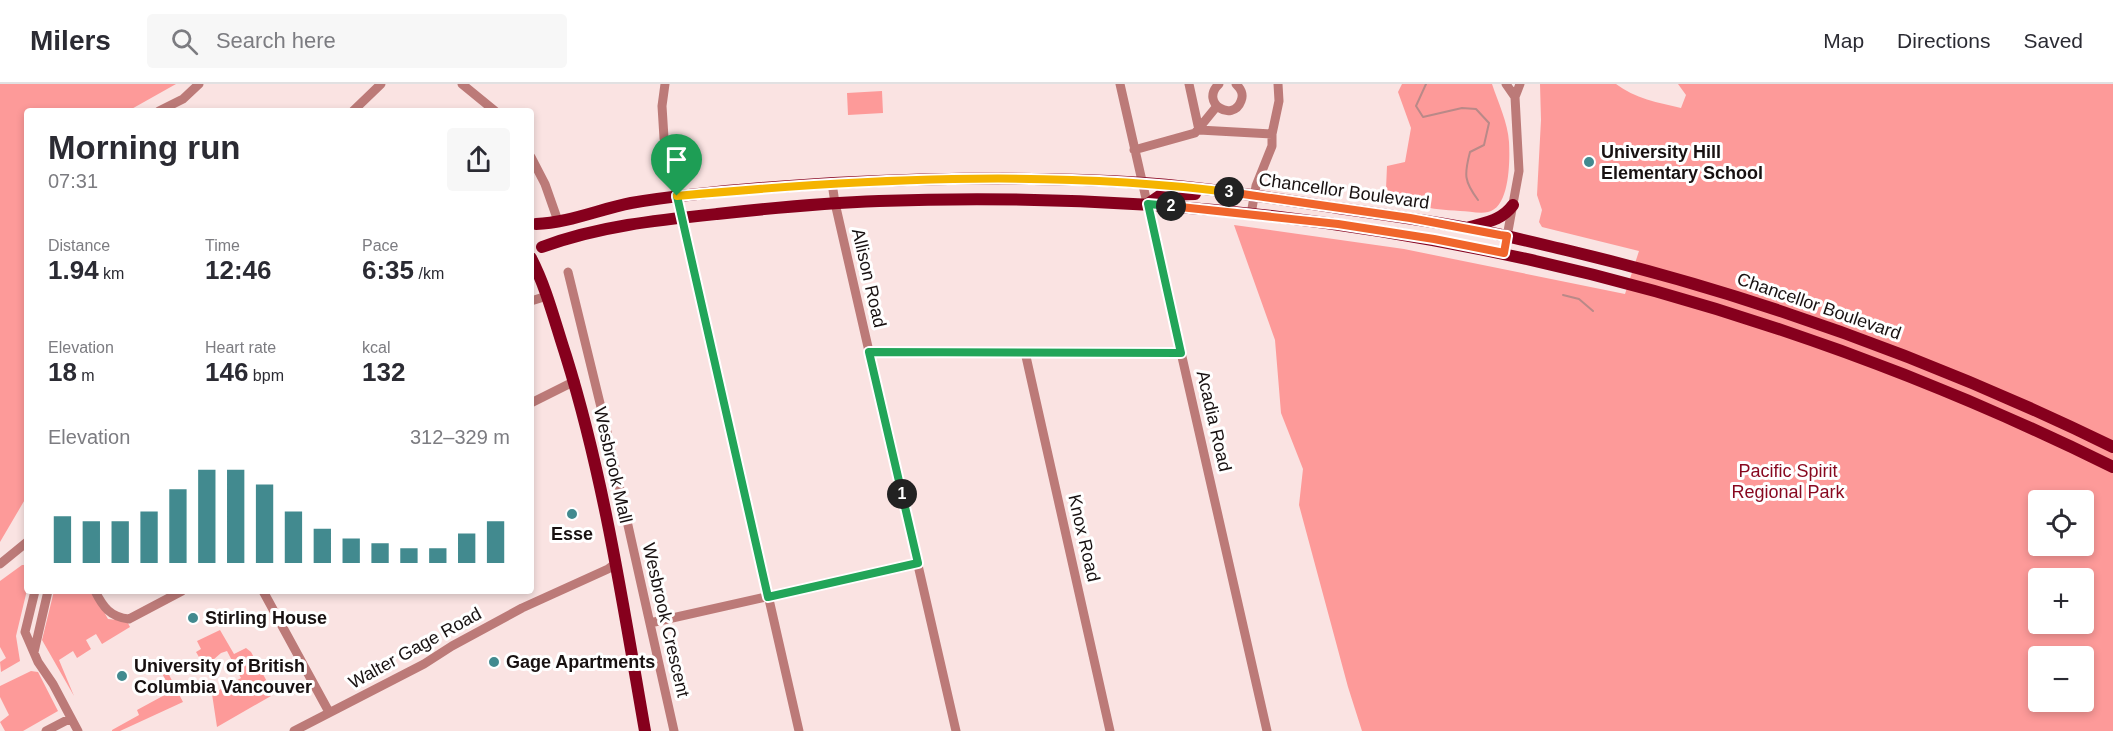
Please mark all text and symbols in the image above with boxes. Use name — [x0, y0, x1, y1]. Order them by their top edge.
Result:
search box — [147, 14, 567, 68]
text: Milers — [30, 25, 111, 56]
icon: search — [168, 25, 201, 58]
text: Search here — [216, 28, 336, 53]
text: Map — [1823, 29, 1864, 52]
text: Directions — [1897, 29, 1990, 52]
text: Saved — [2023, 29, 2083, 52]
button: share — [447, 128, 510, 191]
text: Morning run — [48, 129, 240, 166]
pin — [651, 134, 702, 196]
place label: University Hill Elementary School — [1601, 142, 1763, 183]
icon: arrive — [660, 143, 693, 176]
marker: University Hill Elementary School — [1582, 155, 1596, 169]
street label: Chancellor Boulevard — [1257, 169, 1431, 213]
text: 07:31 — [48, 170, 98, 192]
pin: 3 — [1214, 177, 1244, 207]
text: 3 — [1225, 183, 1233, 200]
pin: 2 — [1156, 191, 1186, 221]
text: 2 — [1167, 197, 1175, 214]
street label: Allison Road — [848, 227, 890, 329]
text: Distance — [48, 237, 110, 254]
text: Time — [205, 237, 240, 254]
text: Pace — [362, 237, 398, 254]
text: 1.94 — [48, 255, 99, 285]
text: 12:46 — [205, 255, 272, 285]
text: 6:35 — [362, 255, 414, 285]
text: km — [99, 265, 124, 282]
text: /km — [414, 265, 444, 282]
street label: Chancellor Boulevard — [1734, 269, 1904, 343]
text: Elevation — [48, 339, 114, 356]
text: Heart rate — [205, 339, 276, 356]
text: kcal — [362, 339, 390, 356]
text: 18 — [48, 357, 77, 387]
text: 146 — [205, 357, 248, 387]
text: 132 — [362, 357, 405, 387]
text: m — [77, 367, 95, 384]
text: bpm — [248, 367, 284, 384]
street label: Acadia Road — [1193, 369, 1235, 473]
street label: Wesbrook Mall — [590, 405, 636, 525]
text: Elevation — [48, 426, 130, 448]
text: 312–329 m — [410, 426, 510, 448]
park label: Pacific Spirit Regional Park — [1731, 461, 1846, 502]
pin: 1 — [887, 479, 917, 509]
text: 1 — [898, 485, 906, 502]
map controls — [2028, 490, 2094, 712]
button: locate — [2028, 490, 2094, 556]
street label: Knox Road — [1064, 492, 1104, 584]
marker: Esse — [565, 507, 579, 521]
place label: Esse — [551, 524, 593, 544]
street label: Wesbrook Crescent — [639, 541, 693, 699]
button: + — [2028, 568, 2094, 634]
street label: Walter Gage Road — [345, 603, 485, 693]
place label: Stirling House — [205, 608, 327, 628]
marker: Stirling House — [186, 611, 200, 625]
button: − — [2028, 646, 2094, 712]
place label: Gage Apartments — [506, 652, 655, 672]
marker: Gage Apartments — [487, 655, 501, 669]
place label: University of British Columbia Vancouver — [134, 656, 312, 697]
marker: University of British Columbia Vancouver — [115, 669, 129, 683]

